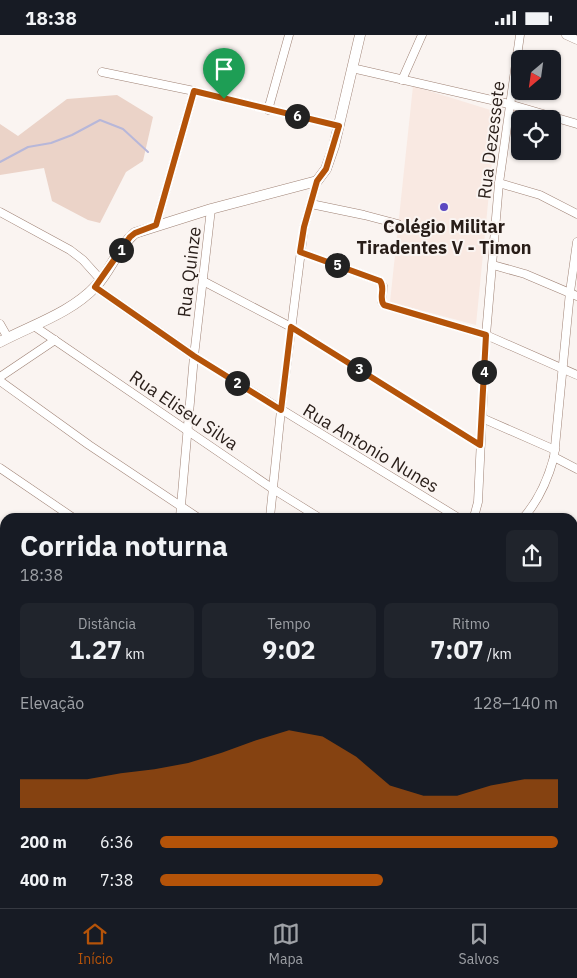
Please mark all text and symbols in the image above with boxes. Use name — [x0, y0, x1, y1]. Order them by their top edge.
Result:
text: 18:38 — [25, 6, 77, 30]
pin — [203, 48, 245, 99]
north arrow — [511, 50, 561, 100]
map controls — [511, 50, 561, 160]
icon: arrive — [210, 55, 238, 83]
street label: Rua Dezessete — [472, 79, 510, 200]
pin: 6 — [284, 103, 310, 129]
text: 6 — [293, 107, 302, 125]
button: locate — [511, 110, 561, 160]
marker: Colégio Militar Tiradentes V - Timon — [438, 201, 450, 213]
place label: Colégio Militar Tiradentes V - Timon — [356, 215, 532, 259]
street label: Rua Quinze — [172, 225, 206, 319]
pin: 1 — [108, 237, 134, 263]
text: 1 — [117, 241, 126, 259]
pin: 5 — [324, 253, 350, 277]
text: 5 — [333, 256, 342, 274]
pin: 3 — [346, 357, 372, 381]
pin: 4 — [472, 359, 496, 385]
text: 3 — [355, 360, 364, 378]
text: 4 — [480, 363, 489, 381]
street label: Rua Eliseu Silva — [125, 365, 243, 455]
pin: 2 — [224, 371, 250, 395]
text: 2 — [233, 374, 242, 392]
street label: Rua Antonio Nunes — [299, 398, 443, 498]
text: Corrida noturna — [20, 527, 228, 564]
button: share — [506, 530, 558, 582]
text: 18:38 — [20, 565, 63, 585]
text: Distância — [78, 615, 136, 633]
text: Tempo — [268, 615, 310, 633]
text: Ritmo — [452, 615, 490, 633]
text: 1.27 — [69, 633, 122, 666]
text: 9:02 — [262, 633, 316, 666]
text: 7:07 — [430, 633, 483, 666]
text: km — [122, 645, 145, 663]
text: /km — [483, 645, 512, 663]
text: Elevação — [20, 693, 84, 713]
text: 128–140 m — [473, 693, 558, 713]
text: 200 m — [20, 832, 67, 852]
text: 6:36 — [100, 832, 133, 852]
text: 400 m — [20, 870, 67, 890]
text: 7:38 — [100, 870, 133, 890]
tab: Início — [78, 920, 113, 968]
tab: Mapa — [269, 920, 303, 968]
tab: Salvos — [459, 920, 499, 968]

